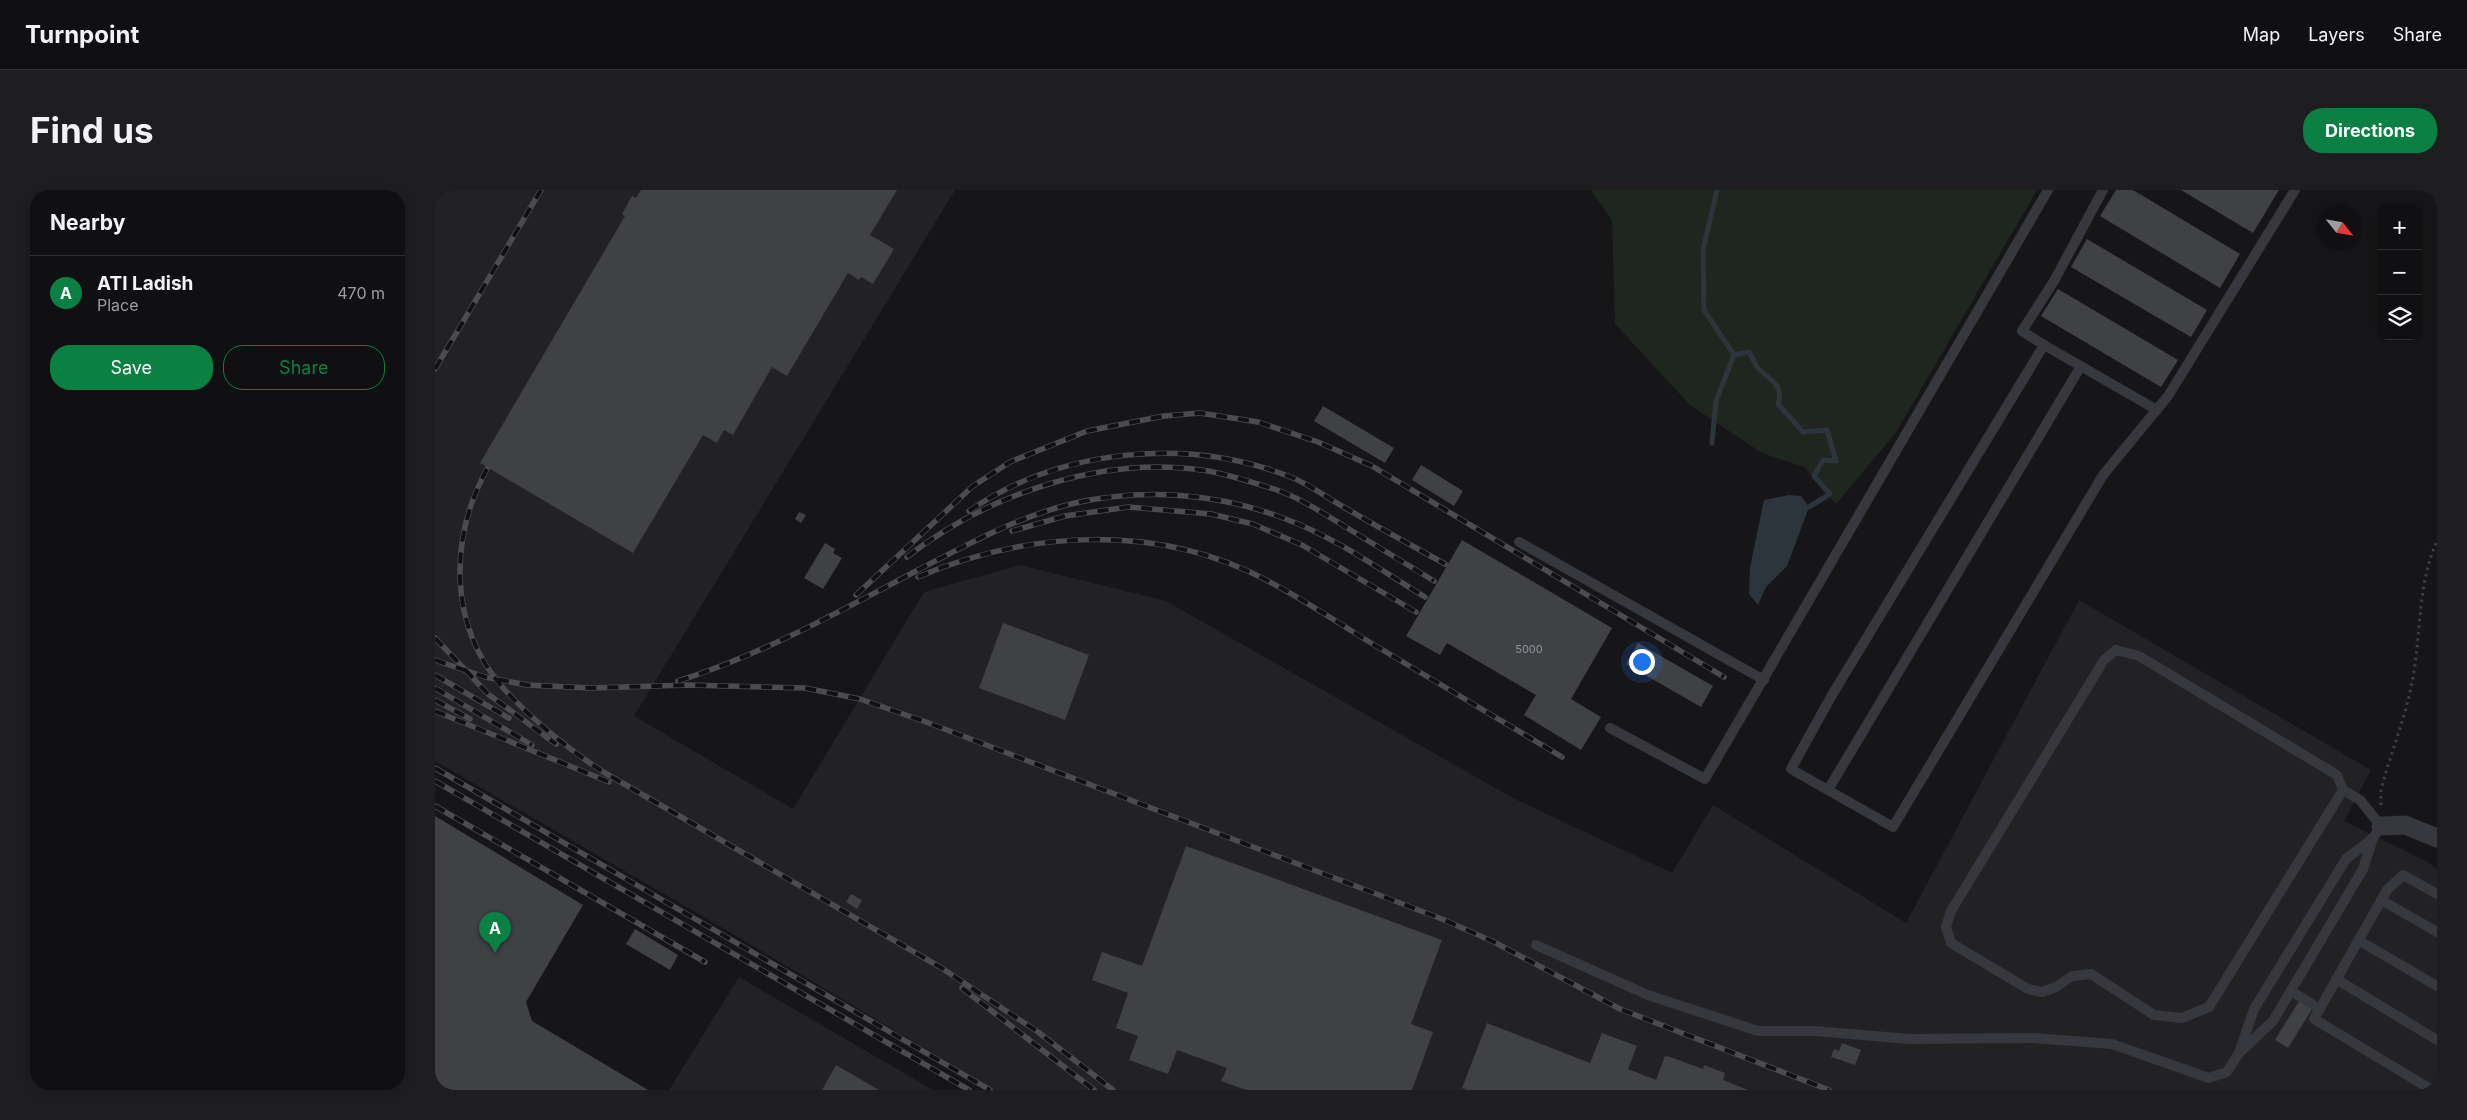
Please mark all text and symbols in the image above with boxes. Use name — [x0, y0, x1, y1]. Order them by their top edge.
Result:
text: Turnpoint — [25, 20, 139, 49]
text: Map — [2243, 24, 2280, 45]
text: Layers — [2308, 24, 2365, 45]
text: Share — [2393, 24, 2442, 45]
button: Directions — [2303, 108, 2437, 153]
text: Find us — [30, 109, 154, 151]
north arrow — [2317, 205, 2362, 250]
map controls — [2377, 205, 2422, 340]
button: + — [2377, 205, 2422, 250]
text: Nearby — [50, 210, 125, 235]
button: − — [2377, 250, 2422, 295]
text: ATI Ladish — [97, 272, 193, 295]
text: A — [60, 283, 72, 303]
text: 470 m — [337, 283, 385, 303]
text: Place — [97, 295, 139, 315]
button: layers — [2377, 295, 2422, 340]
button: Save — [50, 345, 213, 390]
button: Share — [223, 345, 385, 390]
house number: 5000 — [1515, 642, 1543, 656]
your location — [1629, 649, 1655, 675]
pin: A — [479, 912, 511, 953]

